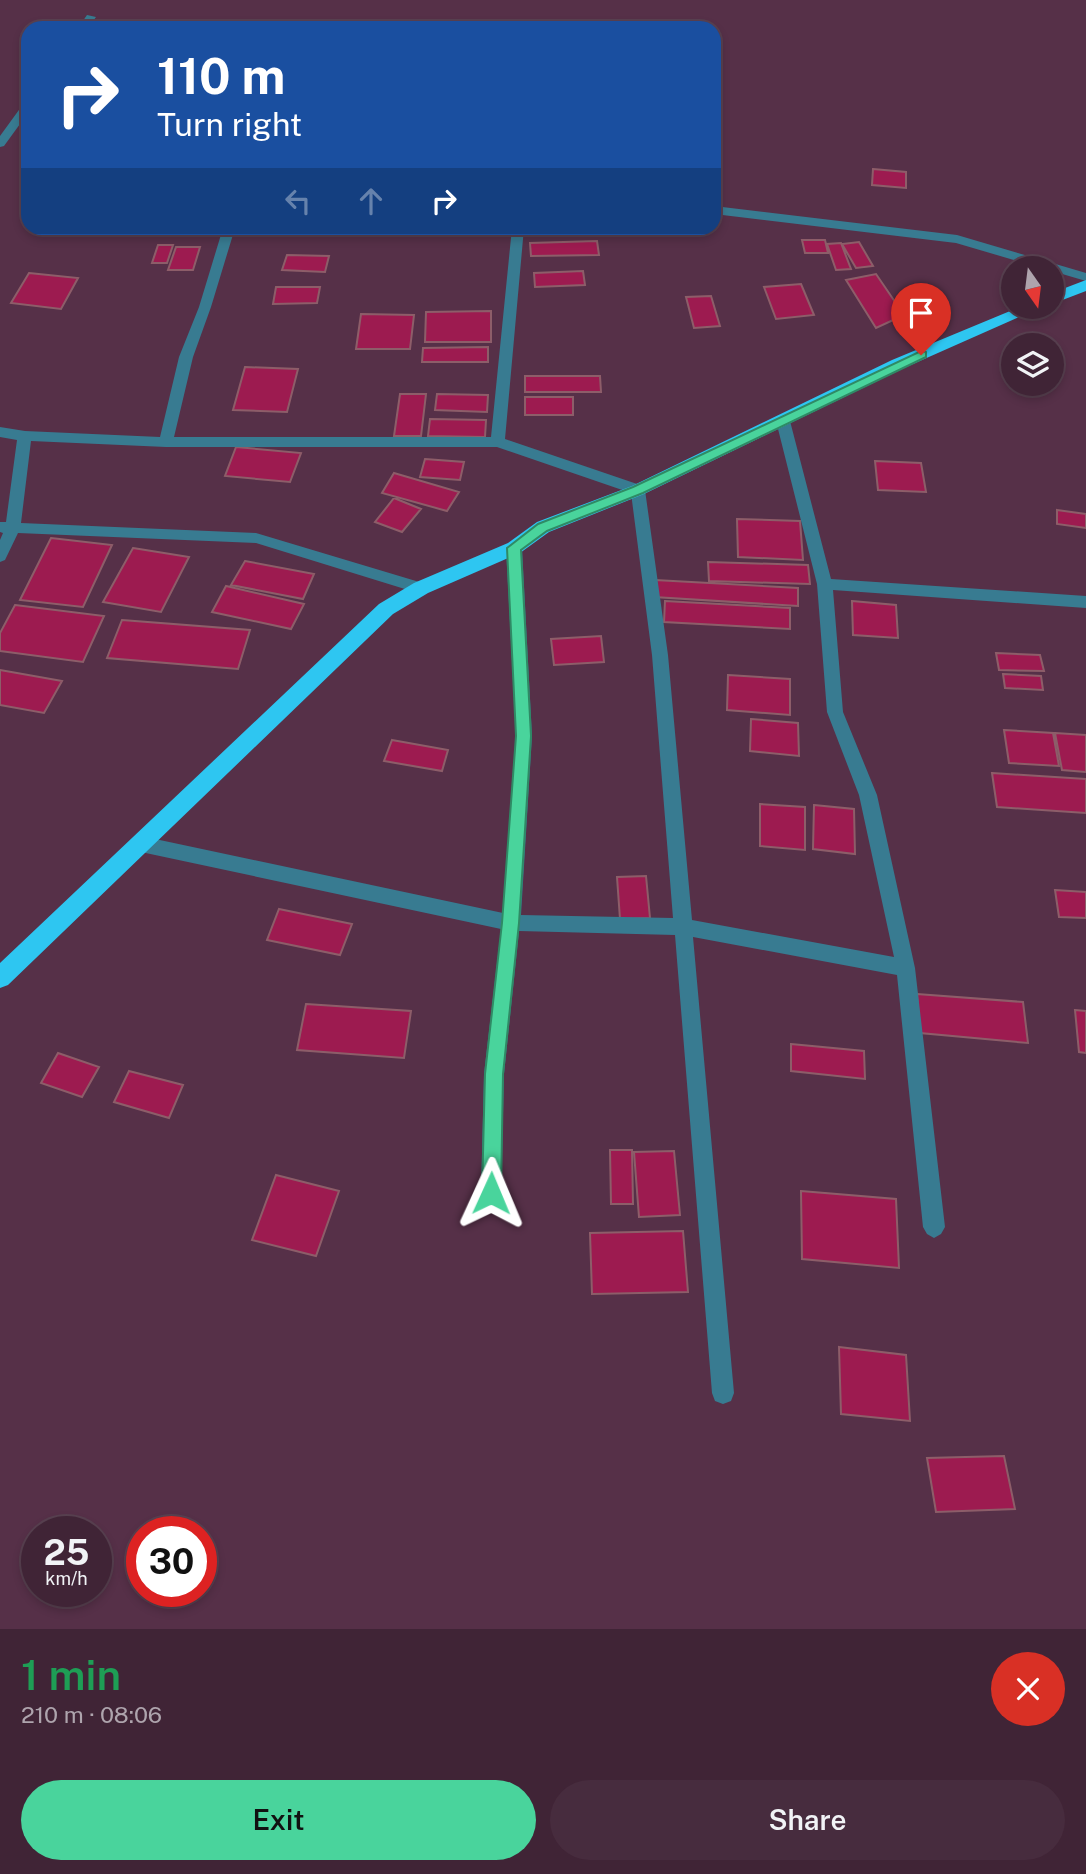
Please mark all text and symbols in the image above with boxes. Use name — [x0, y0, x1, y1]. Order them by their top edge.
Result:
text: 110 m — [157, 47, 285, 105]
icon: right — [42, 49, 133, 140]
text: Turn right — [157, 106, 302, 143]
icon: left — [279, 182, 317, 220]
icon: ahead — [352, 182, 390, 220]
icon: right — [425, 182, 463, 220]
north arrow — [1001, 256, 1064, 318]
map controls — [1001, 256, 1064, 396]
pin — [891, 283, 951, 355]
icon: arrive — [902, 294, 940, 332]
button: layers — [1001, 333, 1064, 396]
position arrow — [454, 1156, 528, 1230]
speed limit sign: 30 — [126, 1516, 217, 1607]
text: 25 — [44, 1532, 89, 1573]
text: km/h — [45, 1568, 88, 1589]
text: 1 min — [21, 1650, 121, 1699]
button: close — [991, 1652, 1065, 1726]
text: 210 m · 08:06 — [21, 1701, 162, 1728]
button: Exit — [21, 1780, 536, 1860]
button: Share — [550, 1780, 1065, 1860]

